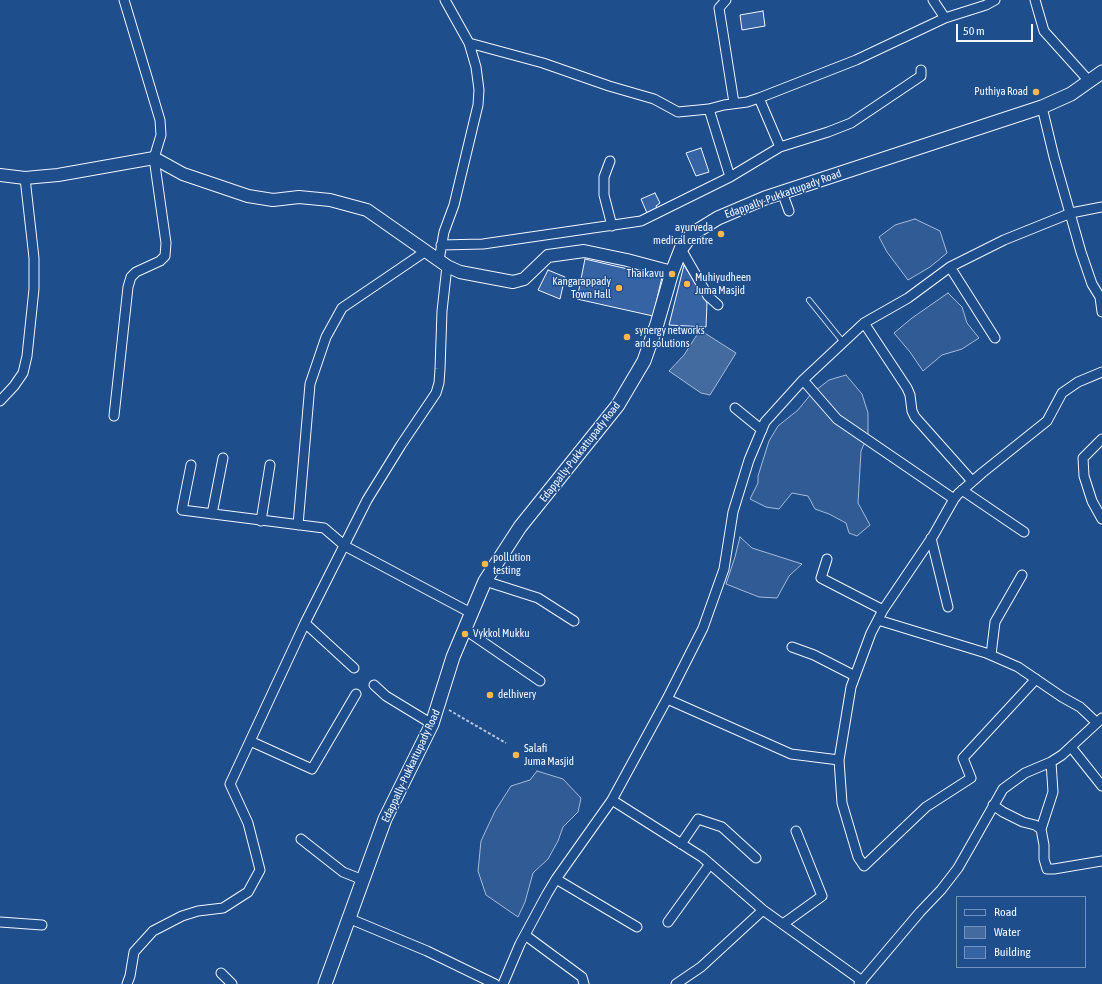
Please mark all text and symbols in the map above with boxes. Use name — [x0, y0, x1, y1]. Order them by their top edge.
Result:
scale bar — [958, 16, 1035, 42]
text: 50 m — [963, 24, 985, 38]
place label: Puthiya Road — [974, 85, 1028, 99]
marker: Puthiya Road — [1031, 87, 1041, 97]
street label: Edappally-Pukkattupady Road — [723, 167, 843, 221]
place label: ayurveda medical centre — [653, 221, 713, 247]
marker: ayurveda medical centre — [716, 229, 726, 239]
place label: Thaikavu — [627, 267, 664, 281]
marker: Thaikavu — [667, 269, 677, 279]
place label: Muhiyudheen Juma Masjid — [695, 271, 751, 297]
place label: Kangarappady Town Hall — [552, 275, 611, 301]
marker: Muhiyudheen Juma Masjid — [682, 279, 692, 289]
marker: Kangarappady Town Hall — [614, 283, 624, 293]
place label: synergy networks and solutions — [635, 324, 705, 350]
marker: synergy networks and solutions — [622, 332, 632, 342]
street label: Edappally-Pukkattupady Road — [537, 399, 623, 505]
place label: pollution testing — [493, 551, 531, 577]
marker: pollution testing — [480, 559, 490, 569]
place label: Vykkol Mukku — [473, 627, 530, 641]
marker: Vykkol Mukku — [460, 629, 470, 639]
place label: delhivery — [498, 688, 536, 702]
marker: delhivery — [485, 690, 495, 700]
street label: Edappally-Pukkattupady Road — [379, 707, 443, 825]
place label: Salafi Juma Masjid — [524, 742, 574, 768]
marker: Salafi Juma Masjid — [511, 750, 521, 760]
legend — [956, 896, 1086, 968]
text: Road — [994, 905, 1017, 919]
text: Water — [994, 925, 1020, 939]
text: Building — [994, 945, 1031, 959]

